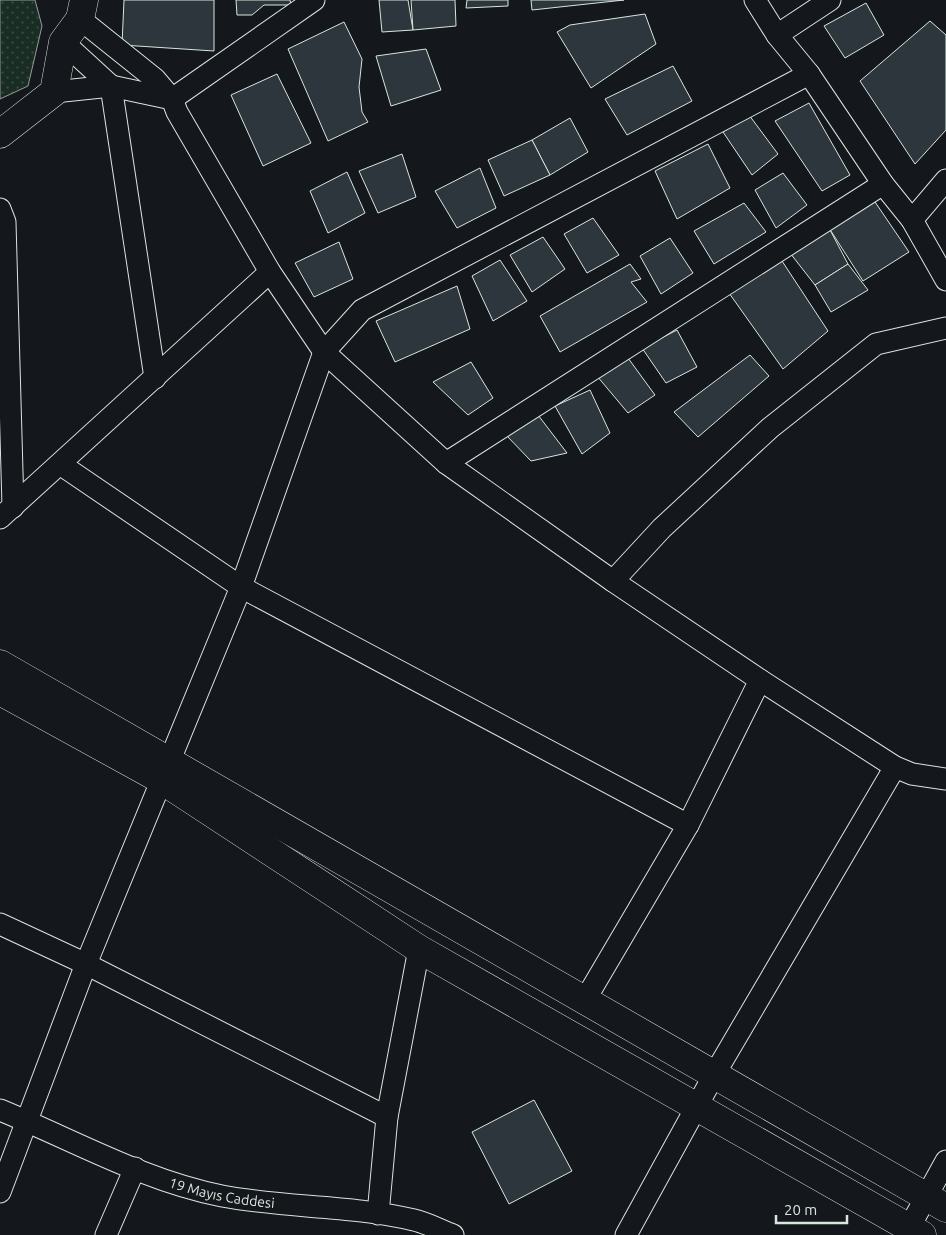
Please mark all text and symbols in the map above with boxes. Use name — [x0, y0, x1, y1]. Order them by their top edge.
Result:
street label: 19 Mayıs Caddesi — [167, 1174, 275, 1211]
scale bar — [776, 1192, 847, 1224]
text: 20 m — [784, 1201, 817, 1218]

